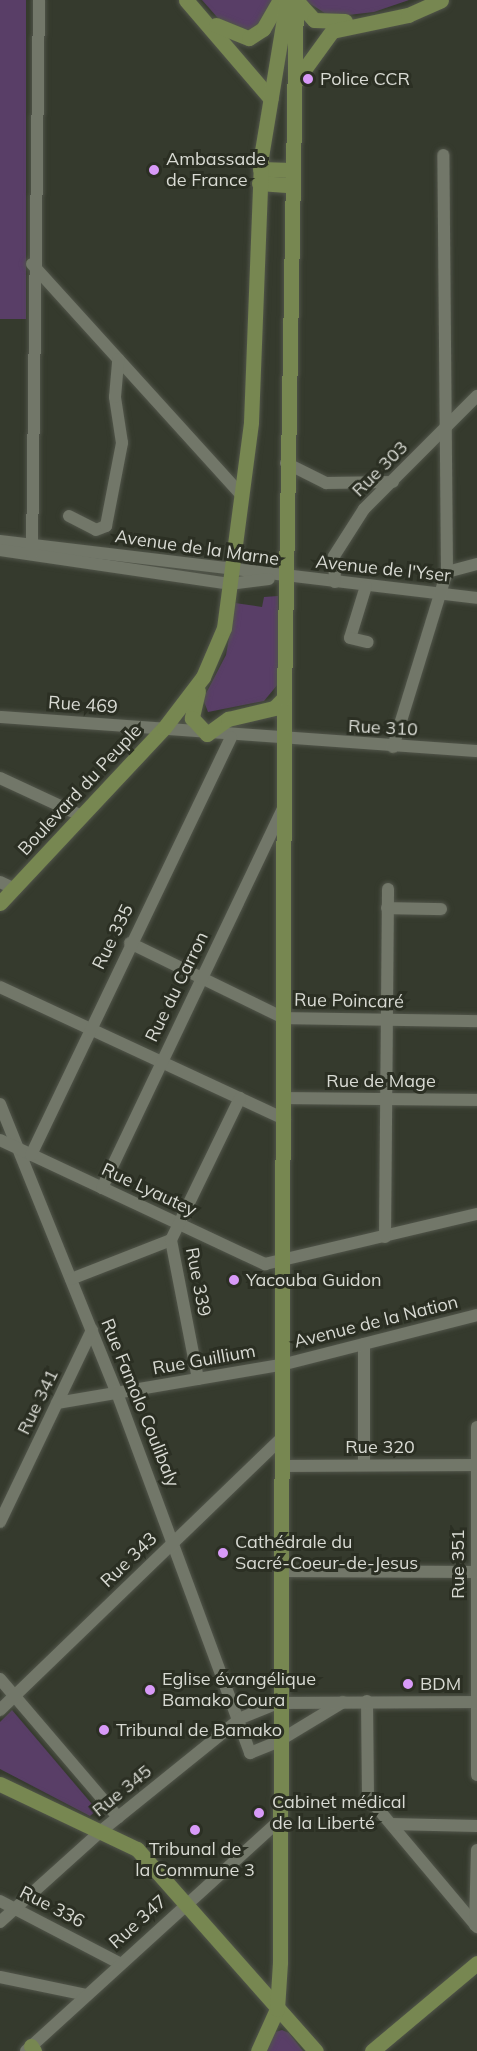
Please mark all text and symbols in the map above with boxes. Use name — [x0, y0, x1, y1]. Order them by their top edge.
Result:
place label: Police CCR — [320, 68, 410, 90]
marker: Police CCR — [301, 72, 315, 86]
place label: Ambassade de France — [166, 149, 266, 192]
marker: Ambassade de France — [147, 163, 161, 177]
street label: Rue 303 — [348, 437, 412, 501]
street label: Avenue de la Marne — [114, 526, 280, 570]
street label: Avenue de l'Yser — [314, 551, 452, 587]
street label: Rue 469 — [47, 692, 119, 718]
street label: Rue 310 — [348, 715, 418, 741]
street label: Boulevard du Peuple — [14, 720, 146, 860]
street label: Rue 335 — [88, 901, 138, 973]
street label: Rue du Carron — [141, 928, 213, 1046]
street label: Rue Poincaré — [294, 989, 404, 1013]
street label: Rue de Mage — [326, 1070, 436, 1092]
street label: Rue Lyautey — [98, 1159, 200, 1221]
street label: Rue 339 — [181, 1246, 215, 1318]
place label: Yacouba Guidon — [246, 1269, 381, 1291]
marker: Yacouba Guidon — [227, 1273, 241, 1287]
street label: Avenue de la Nation — [292, 1291, 460, 1353]
street label: Rue Famolo Coulibaly — [96, 1316, 184, 1490]
street label: Rue Guillium — [151, 1340, 257, 1380]
street label: Rue 341 — [13, 1366, 63, 1438]
street label: Rue 320 — [345, 1436, 415, 1458]
street label: Rue 343 — [96, 1528, 162, 1592]
street label: Rue 351 — [447, 1529, 469, 1599]
place label: Cathédrale du Sacré-Coeur-de-Jesus — [235, 1532, 418, 1574]
marker: Cathédrale du Sacré-Coeur-de-Jesus — [216, 1546, 230, 1560]
place label: Eglise évangélique Bamako Coura — [162, 1669, 316, 1712]
place label: BDM — [420, 1673, 461, 1695]
marker: BDM — [401, 1677, 415, 1691]
marker: Eglise évangélique Bamako Coura — [143, 1683, 157, 1697]
place label: Tribunal de Bamako — [116, 1719, 282, 1741]
marker: Tribunal de Bamako — [97, 1723, 111, 1737]
street label: Rue 345 — [88, 1761, 156, 1821]
place label: Cabinet médical de la Liberté — [272, 1792, 406, 1834]
marker: Cabinet médical de la Liberté — [250, 1804, 268, 1822]
marker: Tribunal de la Commune 3 — [188, 1823, 202, 1837]
place label: Tribunal de la Commune 3 — [135, 1839, 255, 1882]
street label: Rue 336 — [16, 1882, 88, 1932]
street label: Rue 347 — [105, 1891, 171, 1953]

